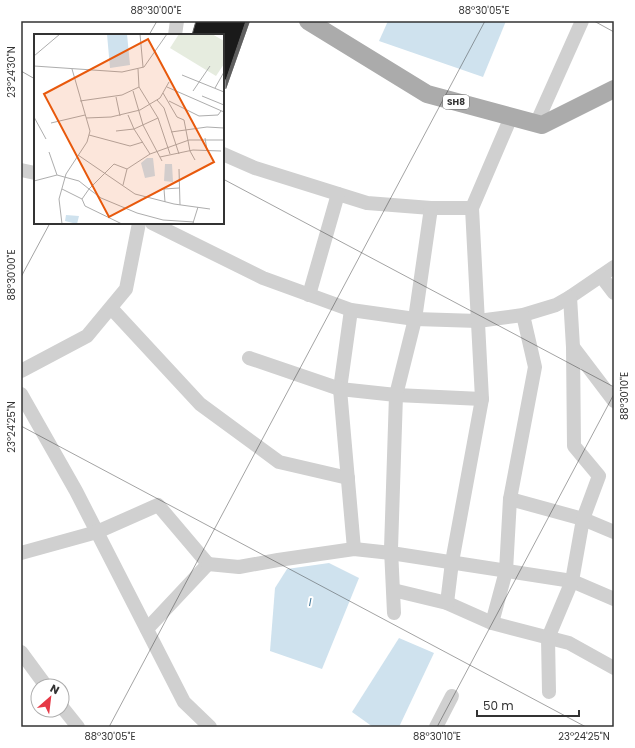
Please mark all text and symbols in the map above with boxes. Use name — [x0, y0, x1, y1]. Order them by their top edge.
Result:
text: 88°30'00"E — [130, 3, 182, 18]
text: 88°30'05"E — [458, 3, 510, 18]
inset map — [34, 34, 224, 224]
text: 23°24'30"N — [4, 46, 19, 98]
road number: SH8 — [443, 95, 469, 109]
text: 88°30'00"E — [4, 249, 19, 301]
text: 88°30'10"E — [617, 372, 632, 420]
text: 23°24'25"N — [4, 401, 19, 453]
water label: l — [309, 594, 312, 610]
north arrow — [30, 678, 70, 718]
text: N — [47, 680, 62, 698]
scale bar — [477, 692, 579, 718]
text: 50 m — [483, 697, 514, 714]
text: 88°30'05"E — [84, 729, 136, 744]
text: 88°30'10"E — [413, 729, 461, 744]
text: 23°24'25"N — [558, 729, 610, 744]

